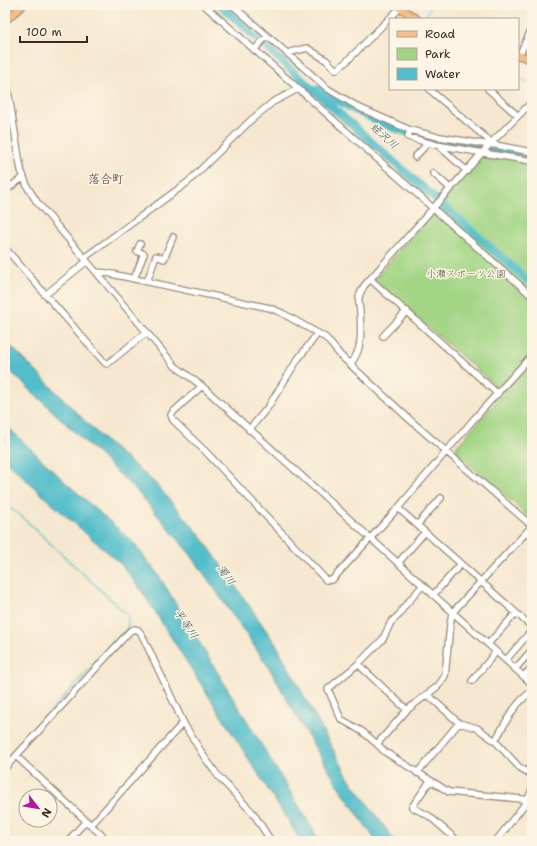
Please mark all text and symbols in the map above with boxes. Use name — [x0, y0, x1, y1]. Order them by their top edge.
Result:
scale bar — [20, 18, 87, 44]
legend — [389, 18, 519, 90]
text: 100 m — [26, 24, 62, 40]
text: Road — [425, 26, 456, 42]
text: Park — [425, 46, 451, 62]
text: Water — [425, 66, 461, 82]
water label: 蛭沢川 — [367, 119, 401, 153]
district label: 落合町 — [88, 171, 124, 187]
park label: 小瀬スポーツ公園 — [426, 267, 506, 280]
water label: 濁川 — [214, 562, 238, 588]
water label: 平等川 — [171, 606, 201, 642]
north arrow — [18, 788, 58, 828]
text: N — [37, 805, 55, 821]

